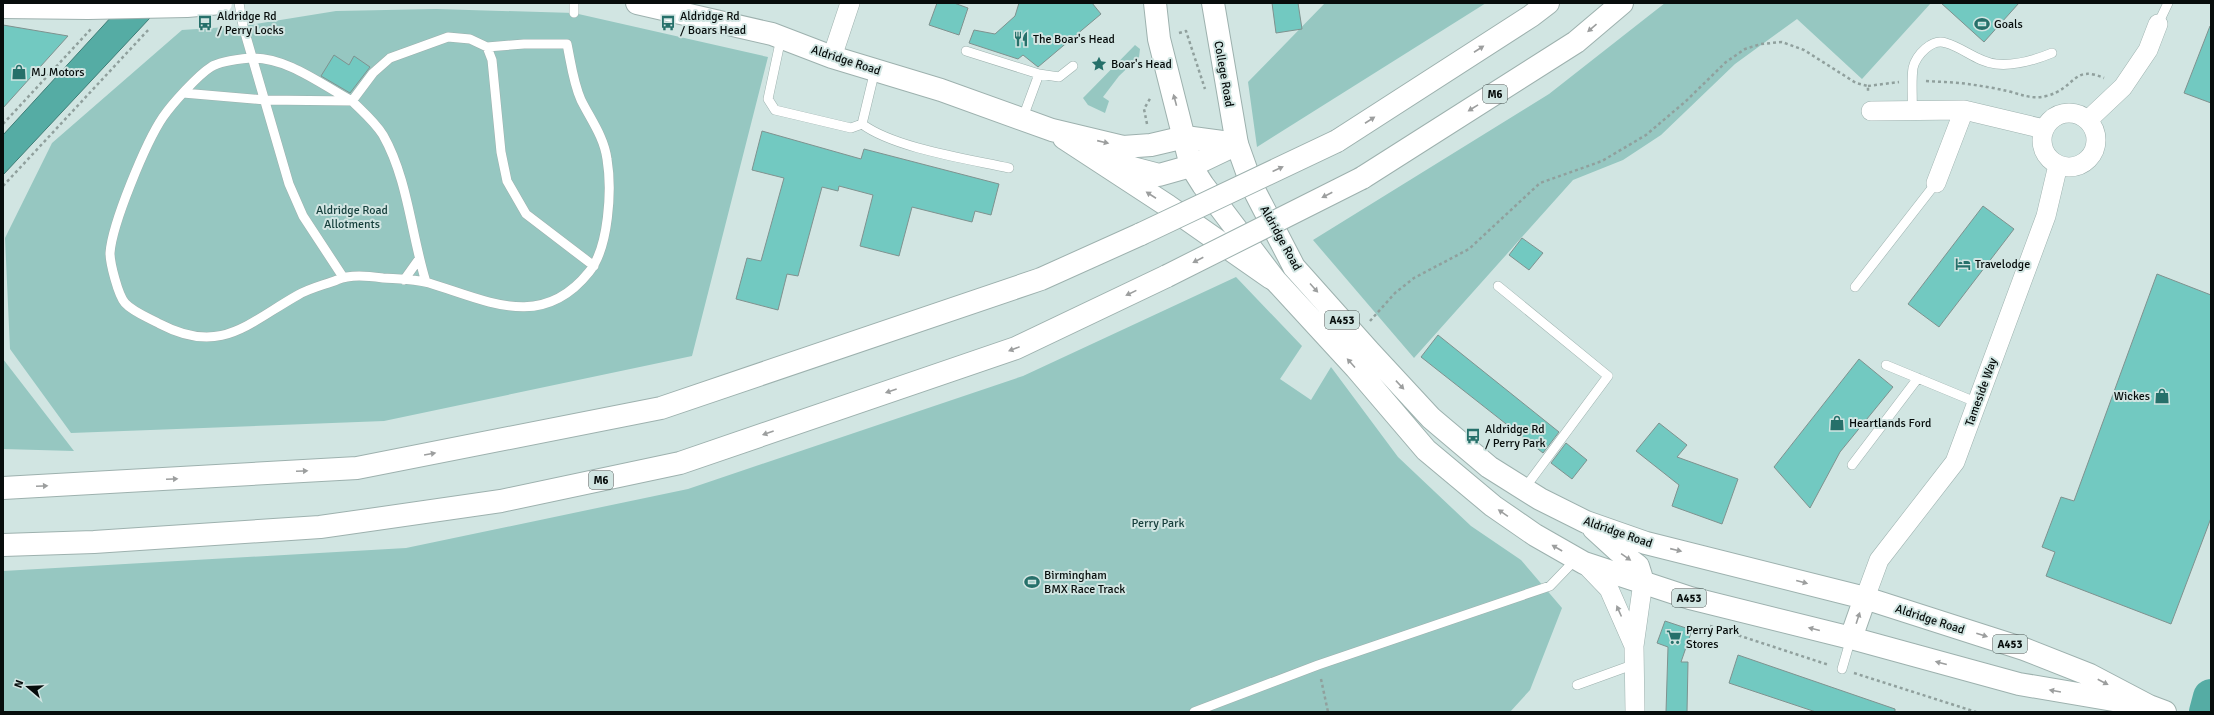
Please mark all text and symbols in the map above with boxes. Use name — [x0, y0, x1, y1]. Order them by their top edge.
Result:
place label: Aldridge Rd / Perry Locks — [217, 9, 284, 38]
place label: Aldridge Rd / Boars Head — [680, 9, 746, 38]
bus stop icon: Aldridge Rd / Perry Locks — [196, 14, 214, 32]
bus stop icon: Aldridge Rd / Boars Head — [659, 14, 677, 32]
sports icon: Goals — [1973, 15, 1991, 33]
place label: Goals — [1994, 17, 2023, 32]
one-way arrow — [1587, 24, 1598, 33]
restaurant icon: The Boar's Head — [1012, 30, 1030, 48]
place label: The Boar's Head — [1033, 32, 1115, 47]
street label: College Road — [1210, 40, 1237, 108]
street label: Aldridge Road — [809, 42, 882, 79]
one-way arrow — [1473, 46, 1485, 53]
place icon: Boar's Head — [1090, 55, 1108, 73]
place label: Boar's Head — [1111, 57, 1172, 72]
shop icon: MJ Motors — [10, 63, 28, 81]
place label: MJ Motors — [31, 65, 85, 80]
road number: M6 — [1483, 85, 1507, 103]
one-way arrow — [1172, 93, 1178, 106]
one-way arrow — [1467, 104, 1478, 112]
one-way arrow — [1364, 116, 1376, 123]
one-way arrow — [1098, 139, 1110, 145]
one-way arrow — [1272, 166, 1283, 172]
one-way arrow — [1146, 191, 1156, 199]
one-way arrow — [1321, 192, 1333, 198]
park label: Aldridge Road Allotments — [316, 203, 388, 232]
street label: Aldridge Road — [1257, 203, 1305, 273]
hotel icon: Travelodge — [1954, 255, 1972, 273]
one-way arrow — [1193, 257, 1204, 263]
place label: Travelodge — [1975, 257, 2030, 272]
one-way arrow — [1309, 283, 1318, 294]
one-way arrow — [1126, 290, 1137, 296]
road number: A453 — [1325, 311, 1359, 329]
one-way arrow — [1007, 346, 1019, 352]
street label: Tameside Way — [1962, 356, 2001, 428]
one-way arrow — [1346, 358, 1356, 368]
one-way arrow — [1396, 380, 1405, 390]
shop icon: Wickes — [2153, 387, 2171, 405]
one-way arrow — [885, 388, 897, 394]
place label: Wickes — [2114, 389, 2150, 404]
shop icon: Heartlands Ford — [1828, 414, 1846, 432]
place label: Heartlands Ford — [1849, 416, 1931, 431]
place label: Aldridge Rd / Perry Park — [1485, 422, 1546, 451]
bus stop icon: Aldridge Rd / Perry Park — [1464, 427, 1482, 445]
one-way arrow — [762, 430, 774, 436]
one-way arrow — [424, 451, 436, 457]
one-way arrow — [296, 468, 309, 474]
road number: M6 — [589, 471, 613, 489]
one-way arrow — [166, 475, 178, 482]
one-way arrow — [36, 482, 48, 489]
one-way arrow — [1497, 509, 1508, 517]
street label: Aldridge Road — [1581, 514, 1654, 551]
park label: Perry Park — [1132, 516, 1184, 531]
one-way arrow — [1551, 545, 1563, 552]
one-way arrow — [1670, 548, 1683, 554]
one-way arrow — [1620, 553, 1631, 561]
place label: Birmingham BMX Race Track — [1044, 568, 1125, 597]
sports icon: Birmingham BMX Race Track — [1023, 573, 1041, 591]
one-way arrow — [1796, 579, 1809, 585]
road number: A453 — [1672, 589, 1706, 607]
street label: Aldridge Road — [1893, 601, 1966, 638]
one-way arrow — [1616, 605, 1622, 616]
one-way arrow — [1855, 612, 1861, 624]
place label: Perry Park Stores — [1686, 623, 1739, 652]
one-way arrow — [1807, 626, 1819, 632]
supermarket icon: Perry Park Stores — [1665, 628, 1683, 646]
one-way arrow — [1976, 632, 1988, 638]
road number: A453 — [1993, 635, 2027, 653]
one-way arrow — [1935, 660, 1947, 666]
north arrow — [8, 667, 48, 707]
text: N — [12, 678, 26, 690]
one-way arrow — [2097, 678, 2109, 685]
one-way arrow — [2049, 688, 2061, 694]

